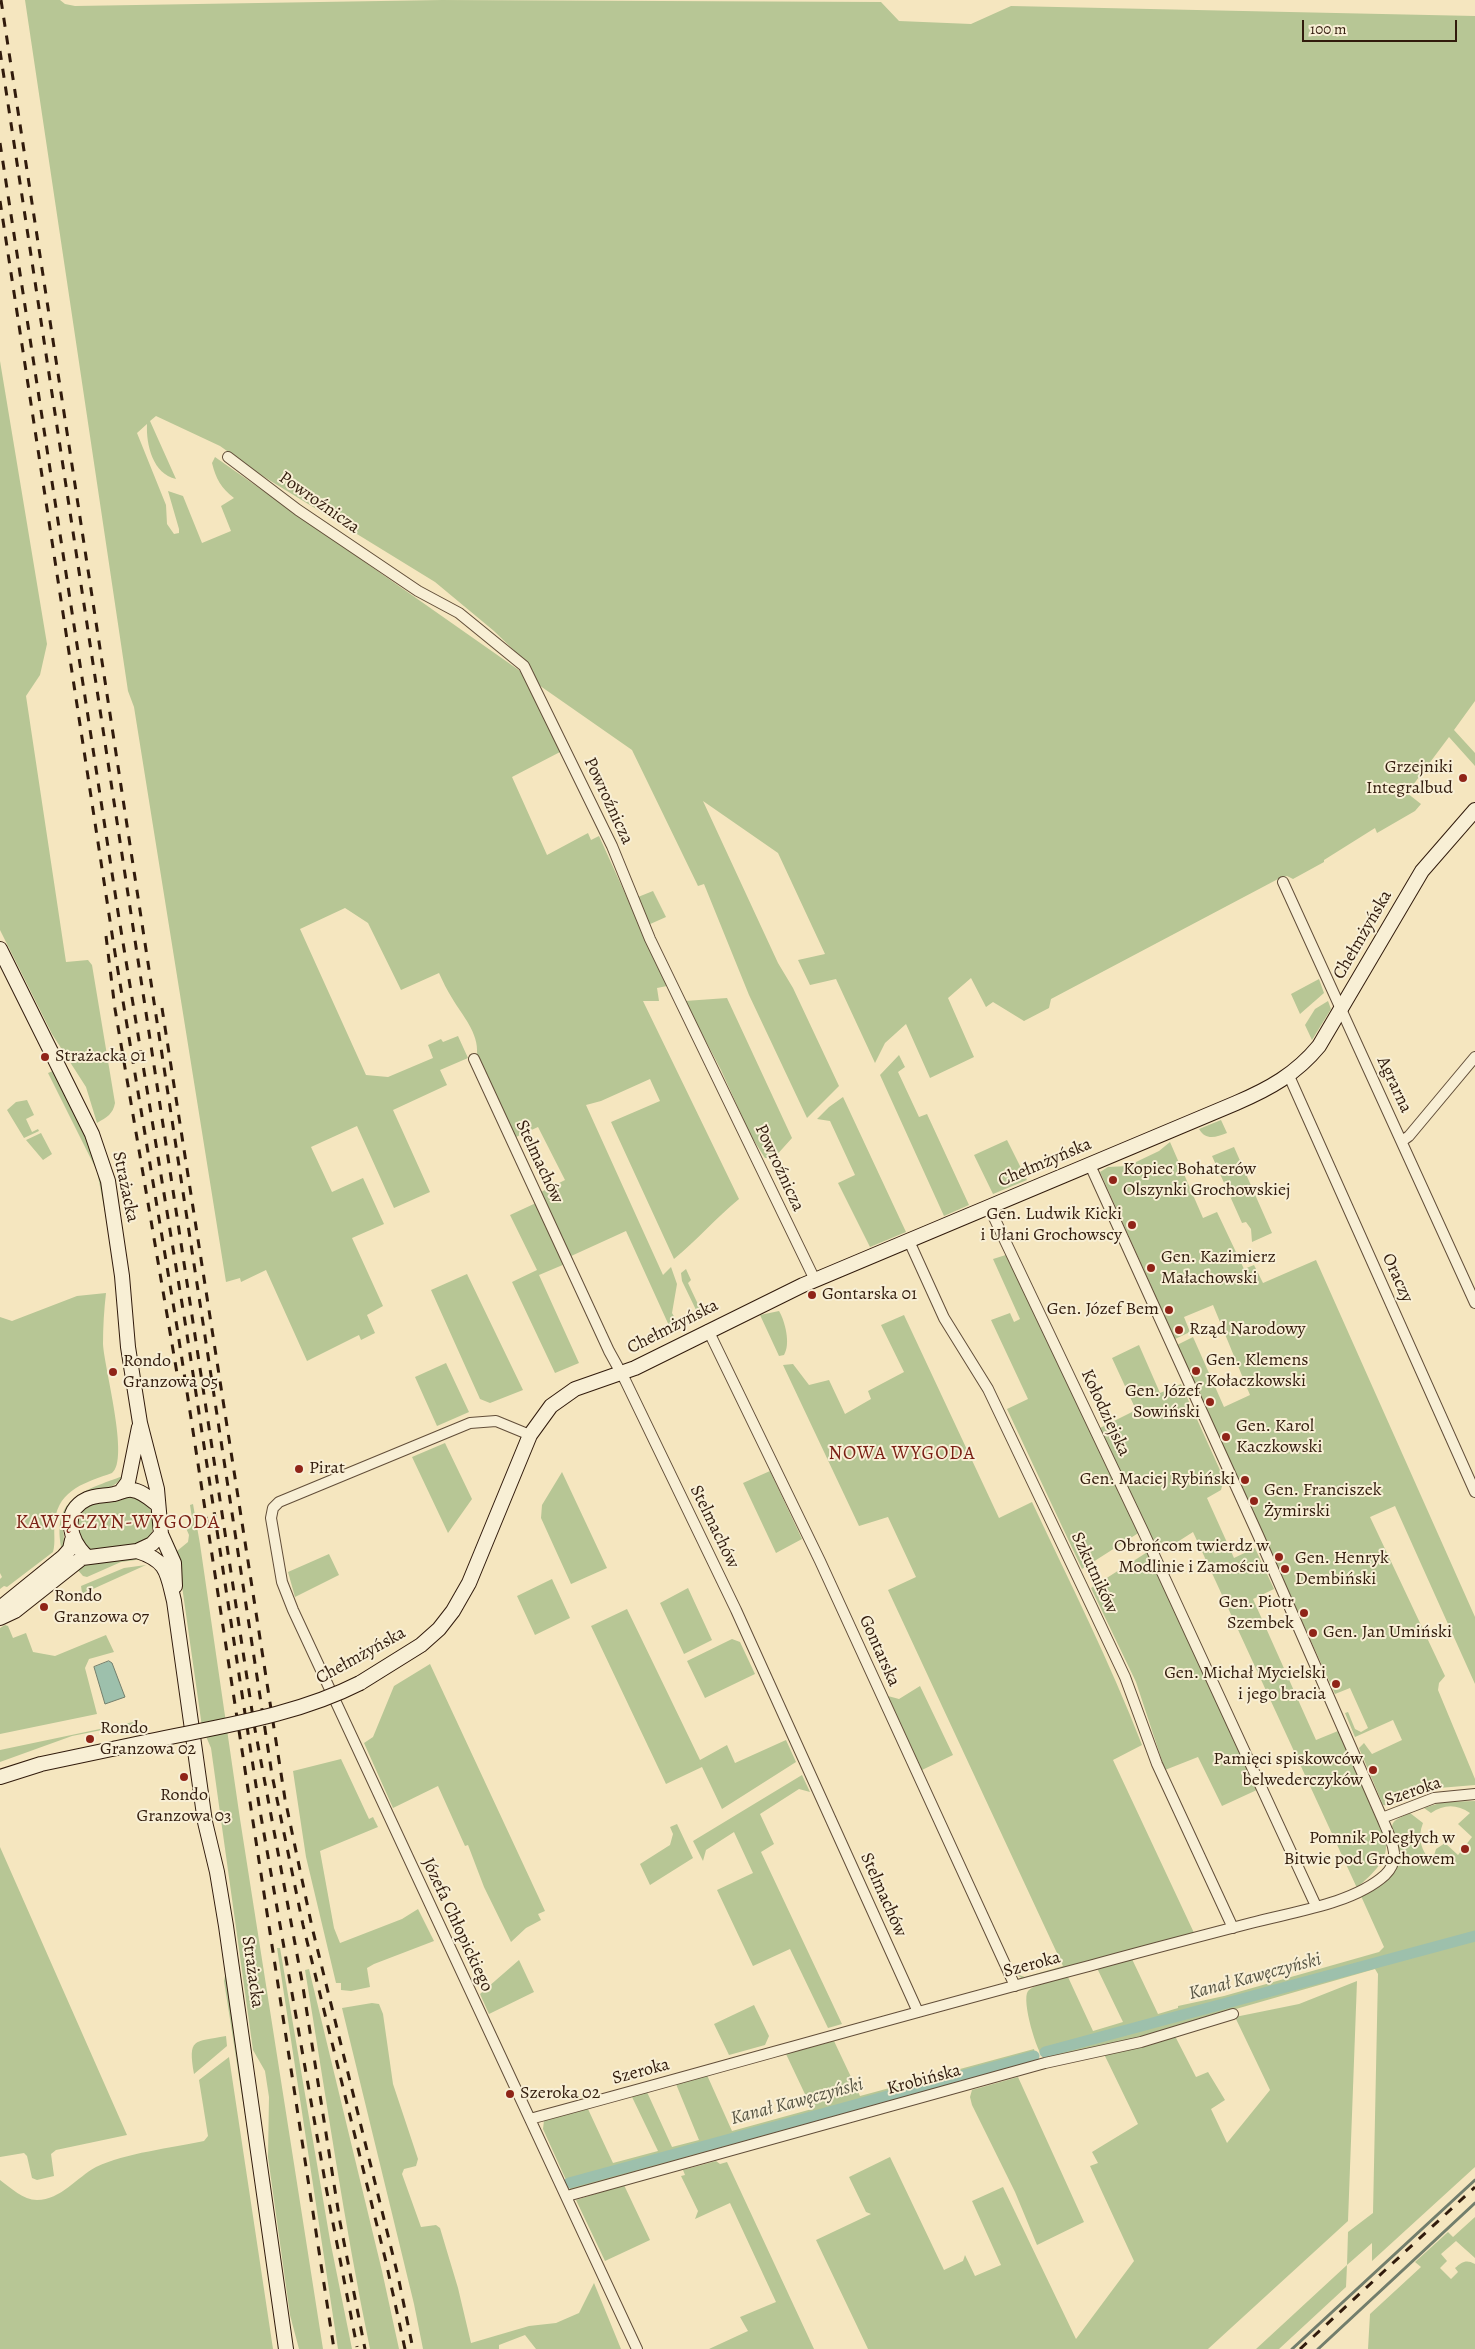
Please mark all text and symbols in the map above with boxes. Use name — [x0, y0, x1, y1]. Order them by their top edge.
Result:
scale bar — [1305, 10, 1460, 42]
text: 100 m — [1310, 19, 1347, 39]
street label: Powroźnicza — [274, 467, 364, 539]
street label: Powroźnicza — [578, 754, 638, 848]
place label: Grzejniki Integralbud — [1366, 757, 1453, 800]
marker: Grzejniki Integralbud — [1457, 772, 1469, 784]
street label: Chełmżyńska — [1329, 887, 1397, 983]
place label: Strażacka 01 — [55, 1046, 146, 1068]
marker: Strażacka 01 — [39, 1051, 51, 1063]
street label: Agrarna — [1372, 1053, 1416, 1117]
street label: Stelmachów — [510, 1117, 568, 1207]
street label: Powroźnicza — [749, 1121, 809, 1215]
street label: Chełmżyńska — [995, 1134, 1095, 1192]
street label: Strażacka — [107, 1150, 143, 1224]
place label: Kopiec Bohaterów Olszynki Grochowskiej — [1123, 1159, 1291, 1202]
marker: Kopiec Bohaterów Olszynki Grochowskiej — [1107, 1174, 1119, 1186]
place label: Gen. Ludwik Kicki i Ułani Grochowscy — [981, 1204, 1122, 1246]
marker: Gen. Ludwik Kicki i Ułani Grochowscy — [1126, 1219, 1138, 1231]
place label: Gen. Kazimierz Małachowski — [1161, 1247, 1276, 1290]
street label: Oraczy — [1377, 1250, 1417, 1306]
marker: Gen. Kazimierz Małachowski — [1145, 1262, 1157, 1274]
place label: Gontarska 01 — [822, 1284, 917, 1306]
marker: Gontarska 01 — [806, 1289, 818, 1301]
street label: Chełmżyńska — [624, 1295, 722, 1359]
place label: Gen. Józef Bem — [1047, 1299, 1159, 1321]
marker: Gen. Józef Bem — [1163, 1304, 1175, 1316]
place label: Rząd Narodowy — [1189, 1319, 1306, 1341]
marker: Rząd Narodowy — [1173, 1324, 1185, 1336]
place label: Gen. Klemens Kołaczkowski — [1206, 1350, 1309, 1392]
place label: Rondo Granzowa 05 — [123, 1351, 218, 1394]
marker: Gen. Klemens Kołaczkowski — [1190, 1365, 1202, 1377]
marker: Rondo Granzowa 05 — [107, 1366, 119, 1378]
street label: Kołodziejska — [1075, 1366, 1135, 1460]
place label: Gen. Józef Sowiński — [1125, 1381, 1200, 1424]
marker: Gen. Józef Sowiński — [1204, 1396, 1216, 1408]
place label: Gen. Karol Kaczkowski — [1236, 1416, 1323, 1458]
marker: Gen. Karol Kaczkowski — [1220, 1431, 1232, 1443]
district label: NOWA WYGODA — [827, 1443, 977, 1465]
place label: Pirat — [309, 1458, 345, 1480]
marker: Pirat — [293, 1463, 305, 1475]
place label: Gen. Maciej Rybiński — [1080, 1469, 1235, 1491]
marker: Gen. Maciej Rybiński — [1239, 1474, 1251, 1486]
place label: Gen. Franciszek Żymirski — [1264, 1480, 1382, 1522]
street label: Stelmachów — [685, 1482, 743, 1572]
marker: Gen. Franciszek Żymirski — [1248, 1495, 1260, 1507]
district label: KAWĘCZYN-WYGODA — [14, 1511, 222, 1535]
street label: Szkutników — [1066, 1529, 1122, 1617]
place label: Obrońcom twierdz w Modlinie i Zamościu — [1114, 1536, 1269, 1578]
place label: Gen. Henryk Dembiński — [1295, 1548, 1389, 1590]
marker: Obrońcom twierdz w Modlinie i Zamościu — [1273, 1551, 1285, 1563]
marker: Gen. Henryk Dembiński — [1279, 1563, 1291, 1575]
place label: Rondo Granzowa 07 — [54, 1586, 149, 1628]
place label: Gen. Piotr Szembek — [1219, 1592, 1294, 1635]
marker: Rondo Granzowa 07 — [38, 1601, 50, 1613]
marker: Gen. Piotr Szembek — [1298, 1607, 1310, 1619]
street label: Gontarska — [854, 1612, 904, 1690]
street label: Chełmżyńska — [312, 1622, 410, 1690]
place label: Gen. Jan Umiński — [1323, 1622, 1452, 1644]
marker: Gen. Jan Umiński — [1307, 1627, 1319, 1639]
place label: Gen. Michał Mycielski i jego bracia — [1164, 1663, 1326, 1706]
marker: Gen. Michał Mycielski i jego bracia — [1330, 1678, 1342, 1690]
place label: Rondo Granzowa 02 — [100, 1718, 196, 1760]
marker: Rondo Granzowa 02 — [84, 1733, 96, 1745]
place label: Pamięci spiskowców belwederczyków — [1213, 1749, 1363, 1792]
marker: Pamięci spiskowców belwederczyków — [1367, 1764, 1379, 1776]
marker: Rondo Granzowa 03 — [178, 1771, 190, 1783]
street label: Szeroka — [1382, 1772, 1444, 1812]
place label: Rondo Granzowa 03 — [136, 1785, 232, 1828]
place label: Pomnik Poległych w Bitwie pod Grochowem — [1284, 1828, 1455, 1870]
marker: Pomnik Poległych w Bitwie pod Grochowem — [1459, 1843, 1471, 1855]
street label: Stelmachów — [855, 1850, 911, 1940]
street label: Józefa Chłopickiego — [417, 1855, 497, 1995]
street label: Strażacka — [236, 1935, 268, 2009]
street label: Szeroka — [1001, 1947, 1063, 1983]
water label: Kanał Kawęczyński — [1186, 1948, 1324, 2006]
street label: Szeroka — [610, 2054, 672, 2090]
street label: Krobińska — [885, 2060, 963, 2100]
water label: Kanał Kawęczyński — [728, 2073, 866, 2131]
place label: Szeroka 02 — [520, 2083, 600, 2105]
marker: Szeroka 02 — [504, 2088, 516, 2100]

